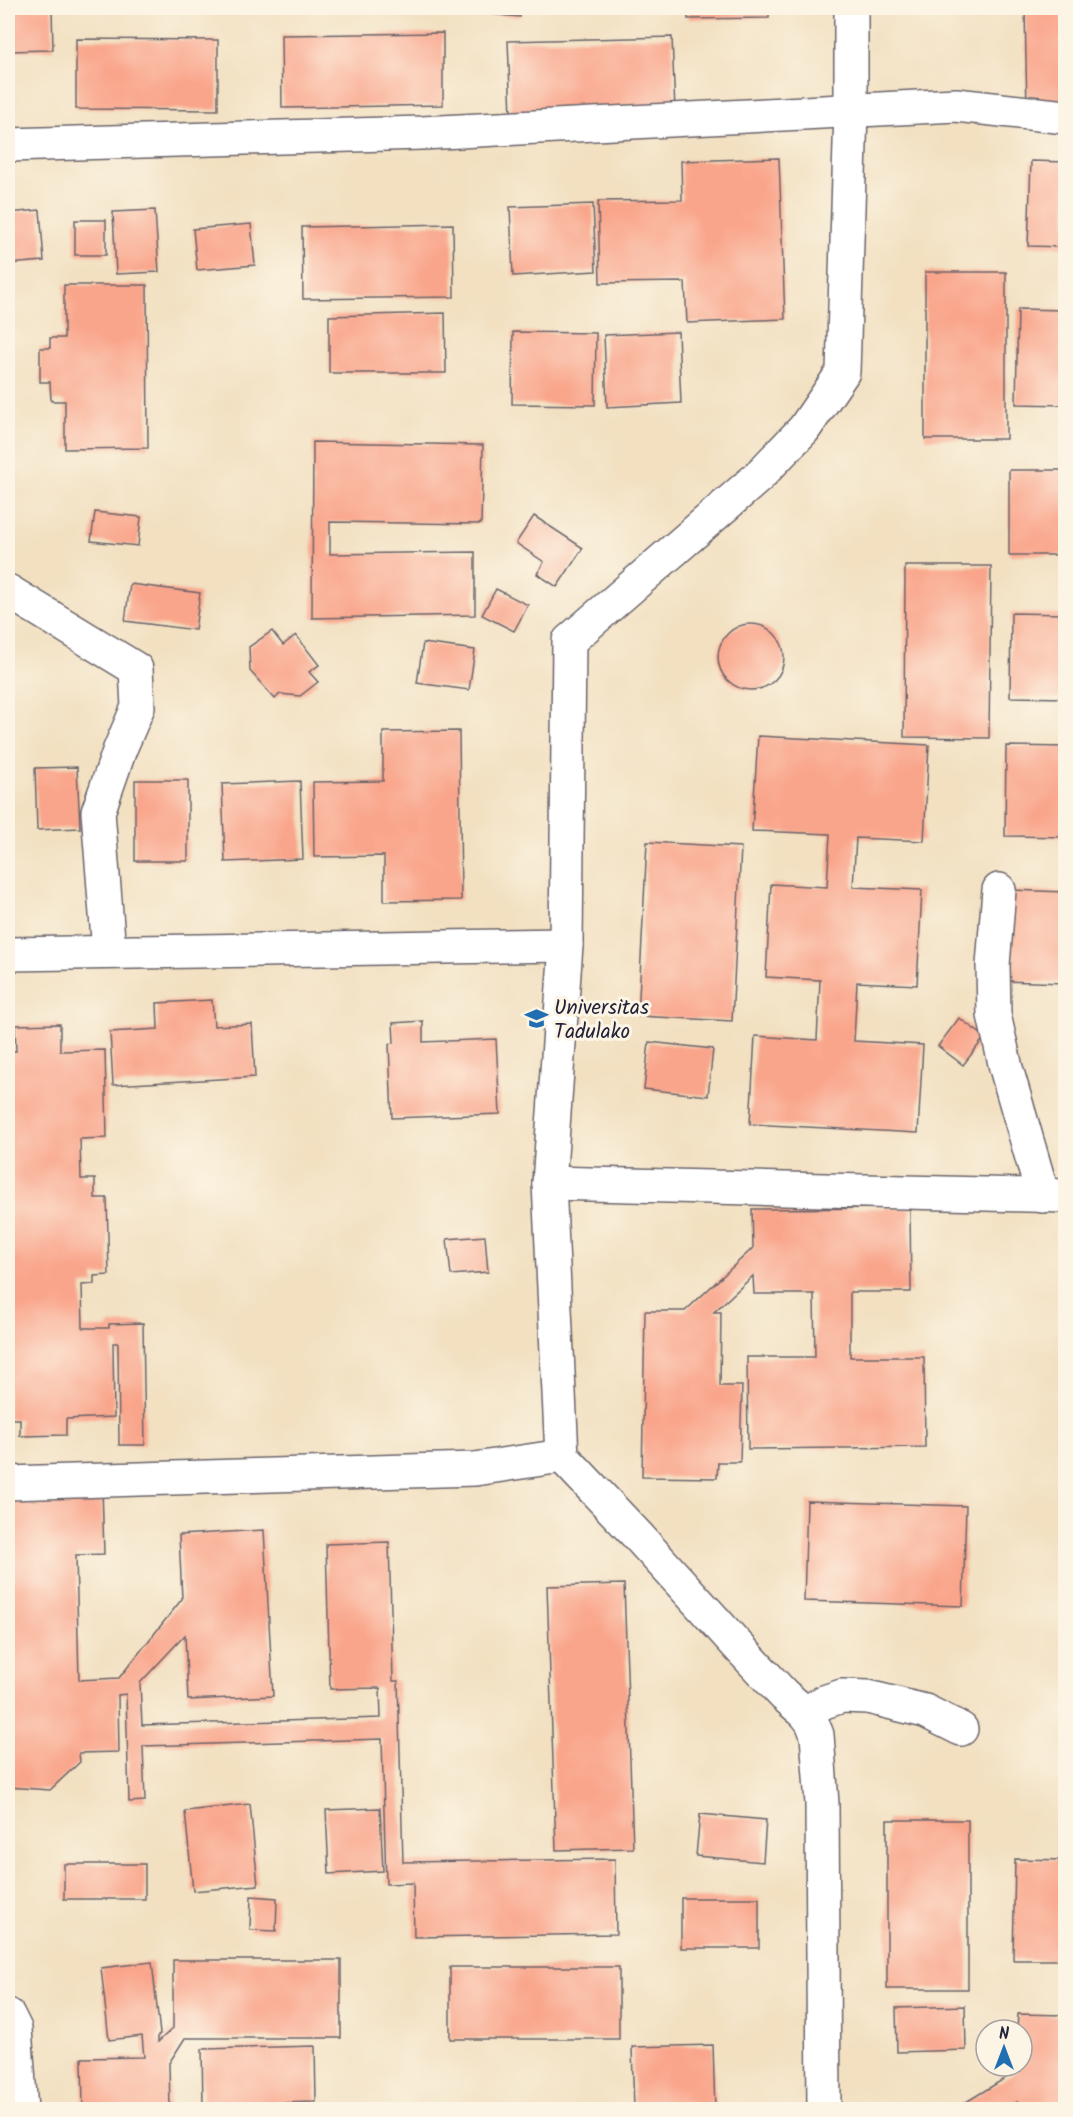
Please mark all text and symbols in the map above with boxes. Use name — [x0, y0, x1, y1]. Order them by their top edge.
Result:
place label: Universitas Tadulako — [554, 992, 649, 1049]
school or university icon: Universitas Tadulako — [523, 1006, 549, 1032]
north arrow — [974, 2018, 1034, 2078]
text: N — [999, 2022, 1009, 2047]

